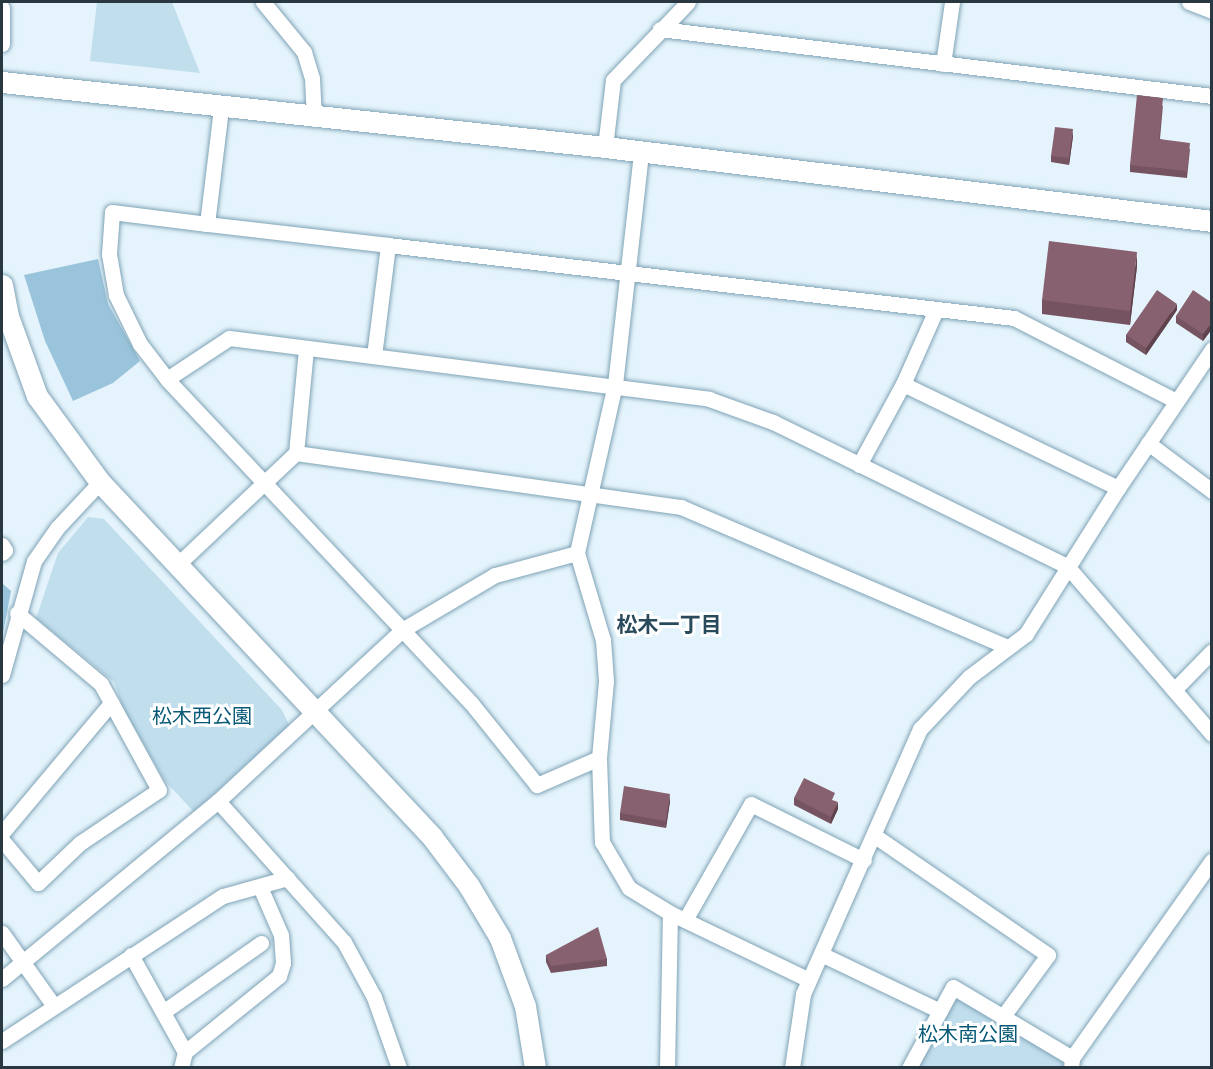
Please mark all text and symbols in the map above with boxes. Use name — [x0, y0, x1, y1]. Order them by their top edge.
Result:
district label: 松木一丁目 — [617, 614, 721, 640]
park label: 松木西公園 — [152, 706, 252, 730]
park label: 松木南公園 — [918, 1024, 1018, 1048]

